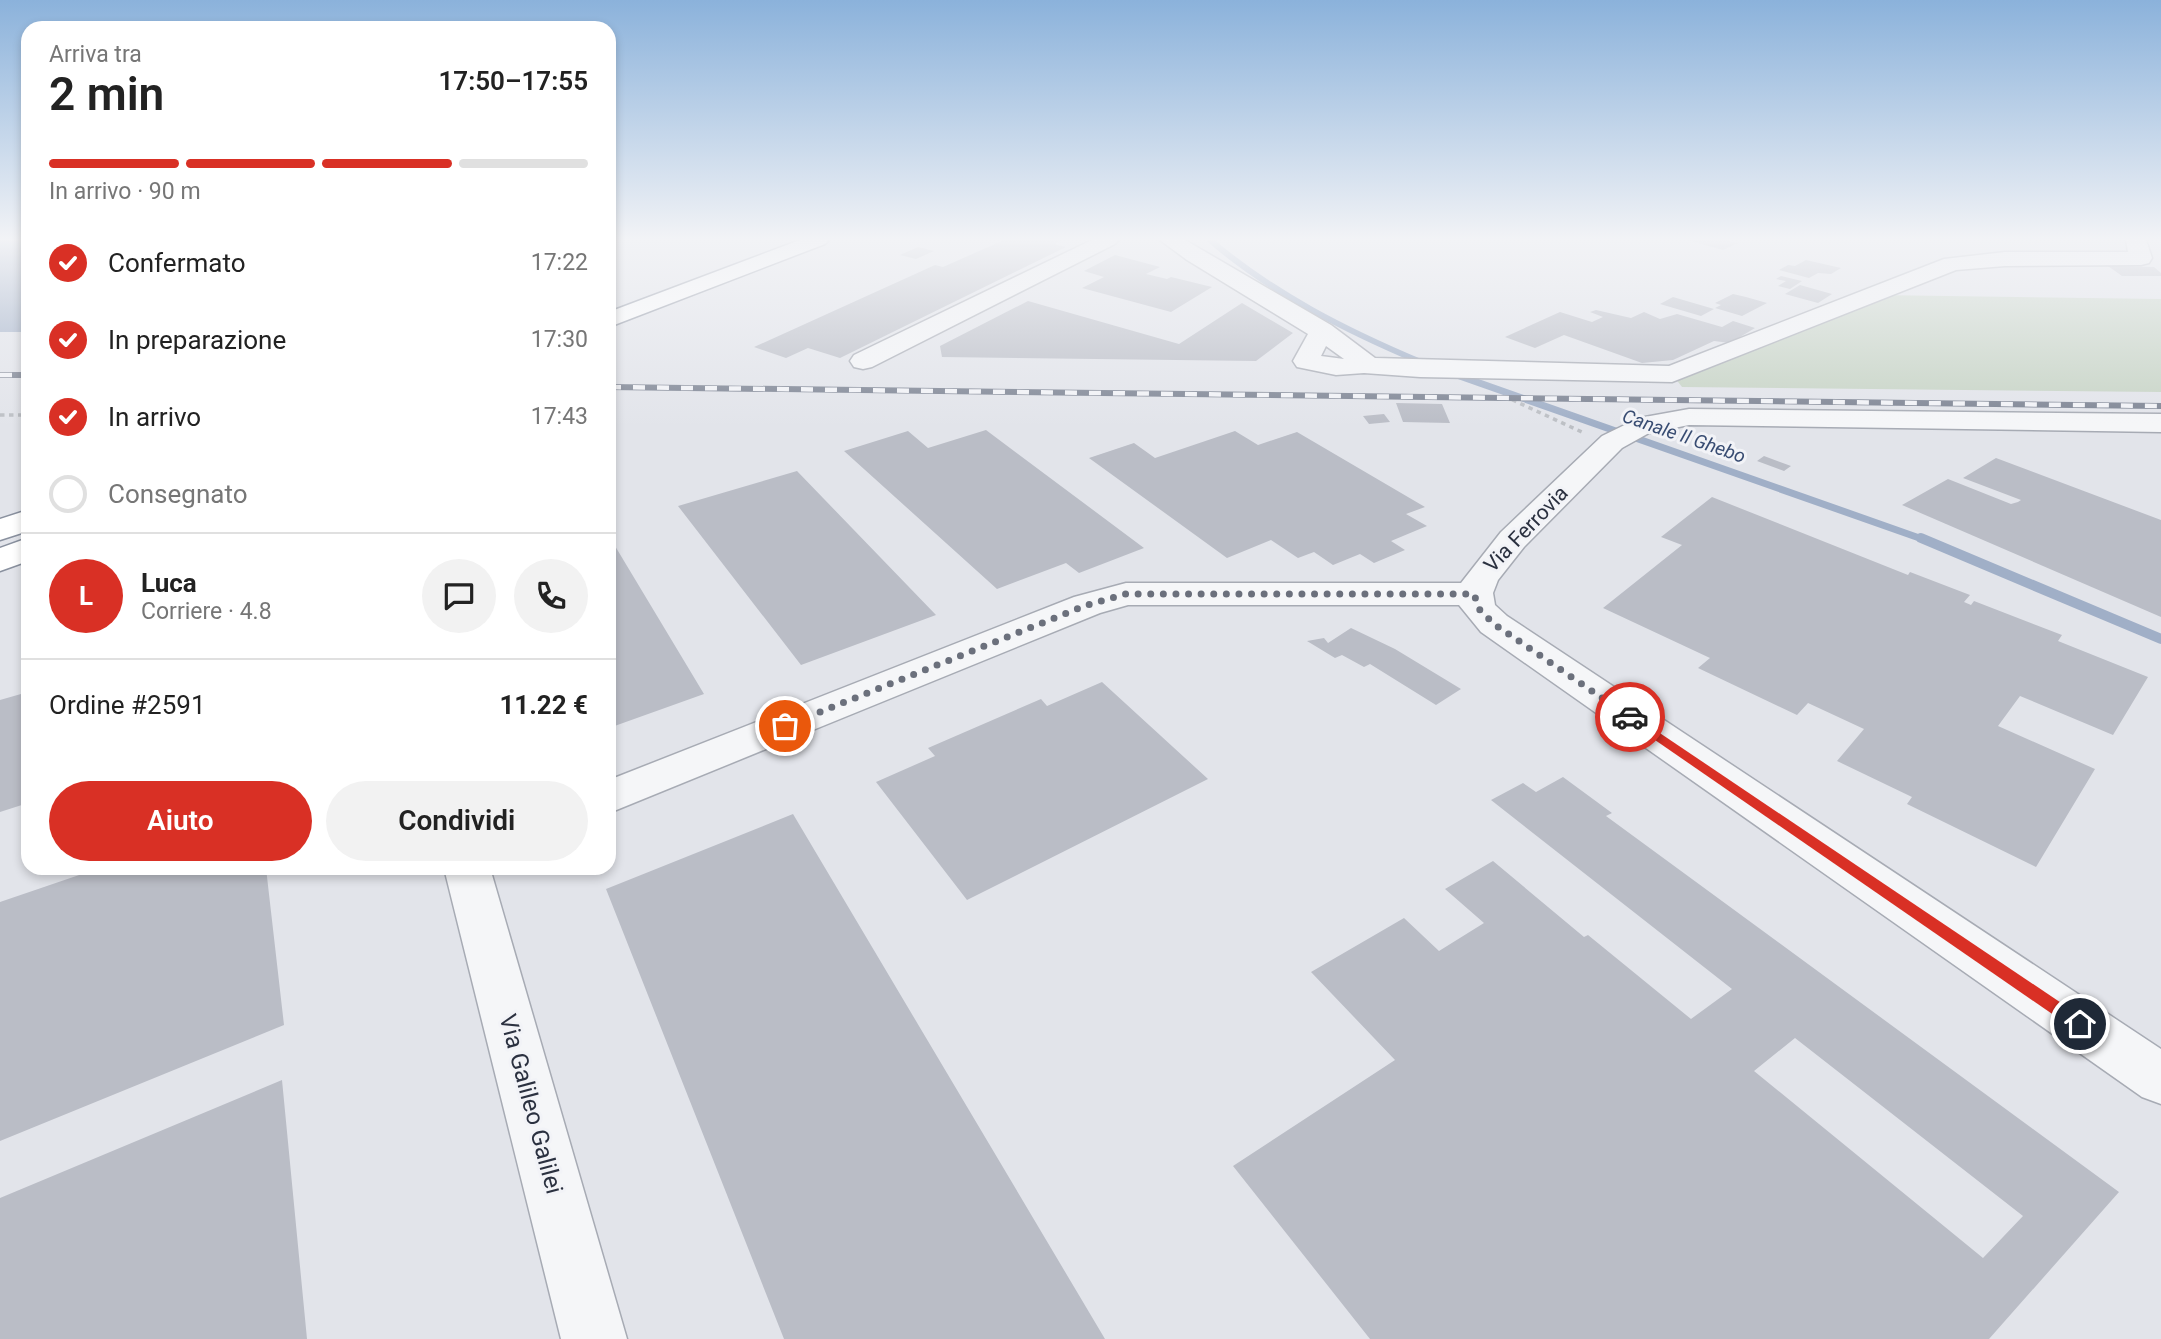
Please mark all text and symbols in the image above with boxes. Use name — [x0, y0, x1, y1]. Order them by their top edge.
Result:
text: Arriva tra — [49, 41, 142, 68]
text: 17:50–17:55 — [438, 66, 588, 96]
text: 2 min — [49, 67, 164, 121]
text: In arrivo · 90 m — [49, 178, 201, 205]
icon: check — [49, 244, 87, 282]
text: Confermato — [108, 248, 245, 278]
text: 17:22 — [531, 249, 588, 276]
icon: check — [49, 321, 87, 359]
text: In preparazione — [108, 325, 286, 355]
text: 17:30 — [531, 326, 588, 353]
icon: check — [49, 398, 87, 436]
text: In arrivo — [108, 402, 201, 432]
text: 17:43 — [531, 403, 588, 430]
water label: Canale Il Ghebo — [1619, 404, 1749, 468]
text: Consegnato — [108, 479, 248, 509]
street label: Via Ferrovia — [1479, 481, 1573, 577]
button: chat — [422, 559, 496, 633]
button: phone — [514, 559, 588, 633]
text: Luca — [141, 568, 197, 598]
text: L — [79, 581, 93, 611]
text: Corriere · 4.8 — [141, 598, 272, 625]
courier — [1595, 682, 1665, 752]
text: Ordine #2591 — [49, 690, 206, 720]
text: 11.22 € — [499, 690, 588, 720]
pin — [755, 696, 815, 756]
icon: car — [1611, 698, 1649, 736]
icon: bag — [766, 707, 804, 745]
button: Aiuto — [49, 781, 312, 861]
button: Condividi — [326, 781, 588, 861]
pin — [2050, 994, 2110, 1054]
icon: home — [2061, 1005, 2099, 1043]
street label: Via Galileo Galilei — [494, 1011, 568, 1197]

